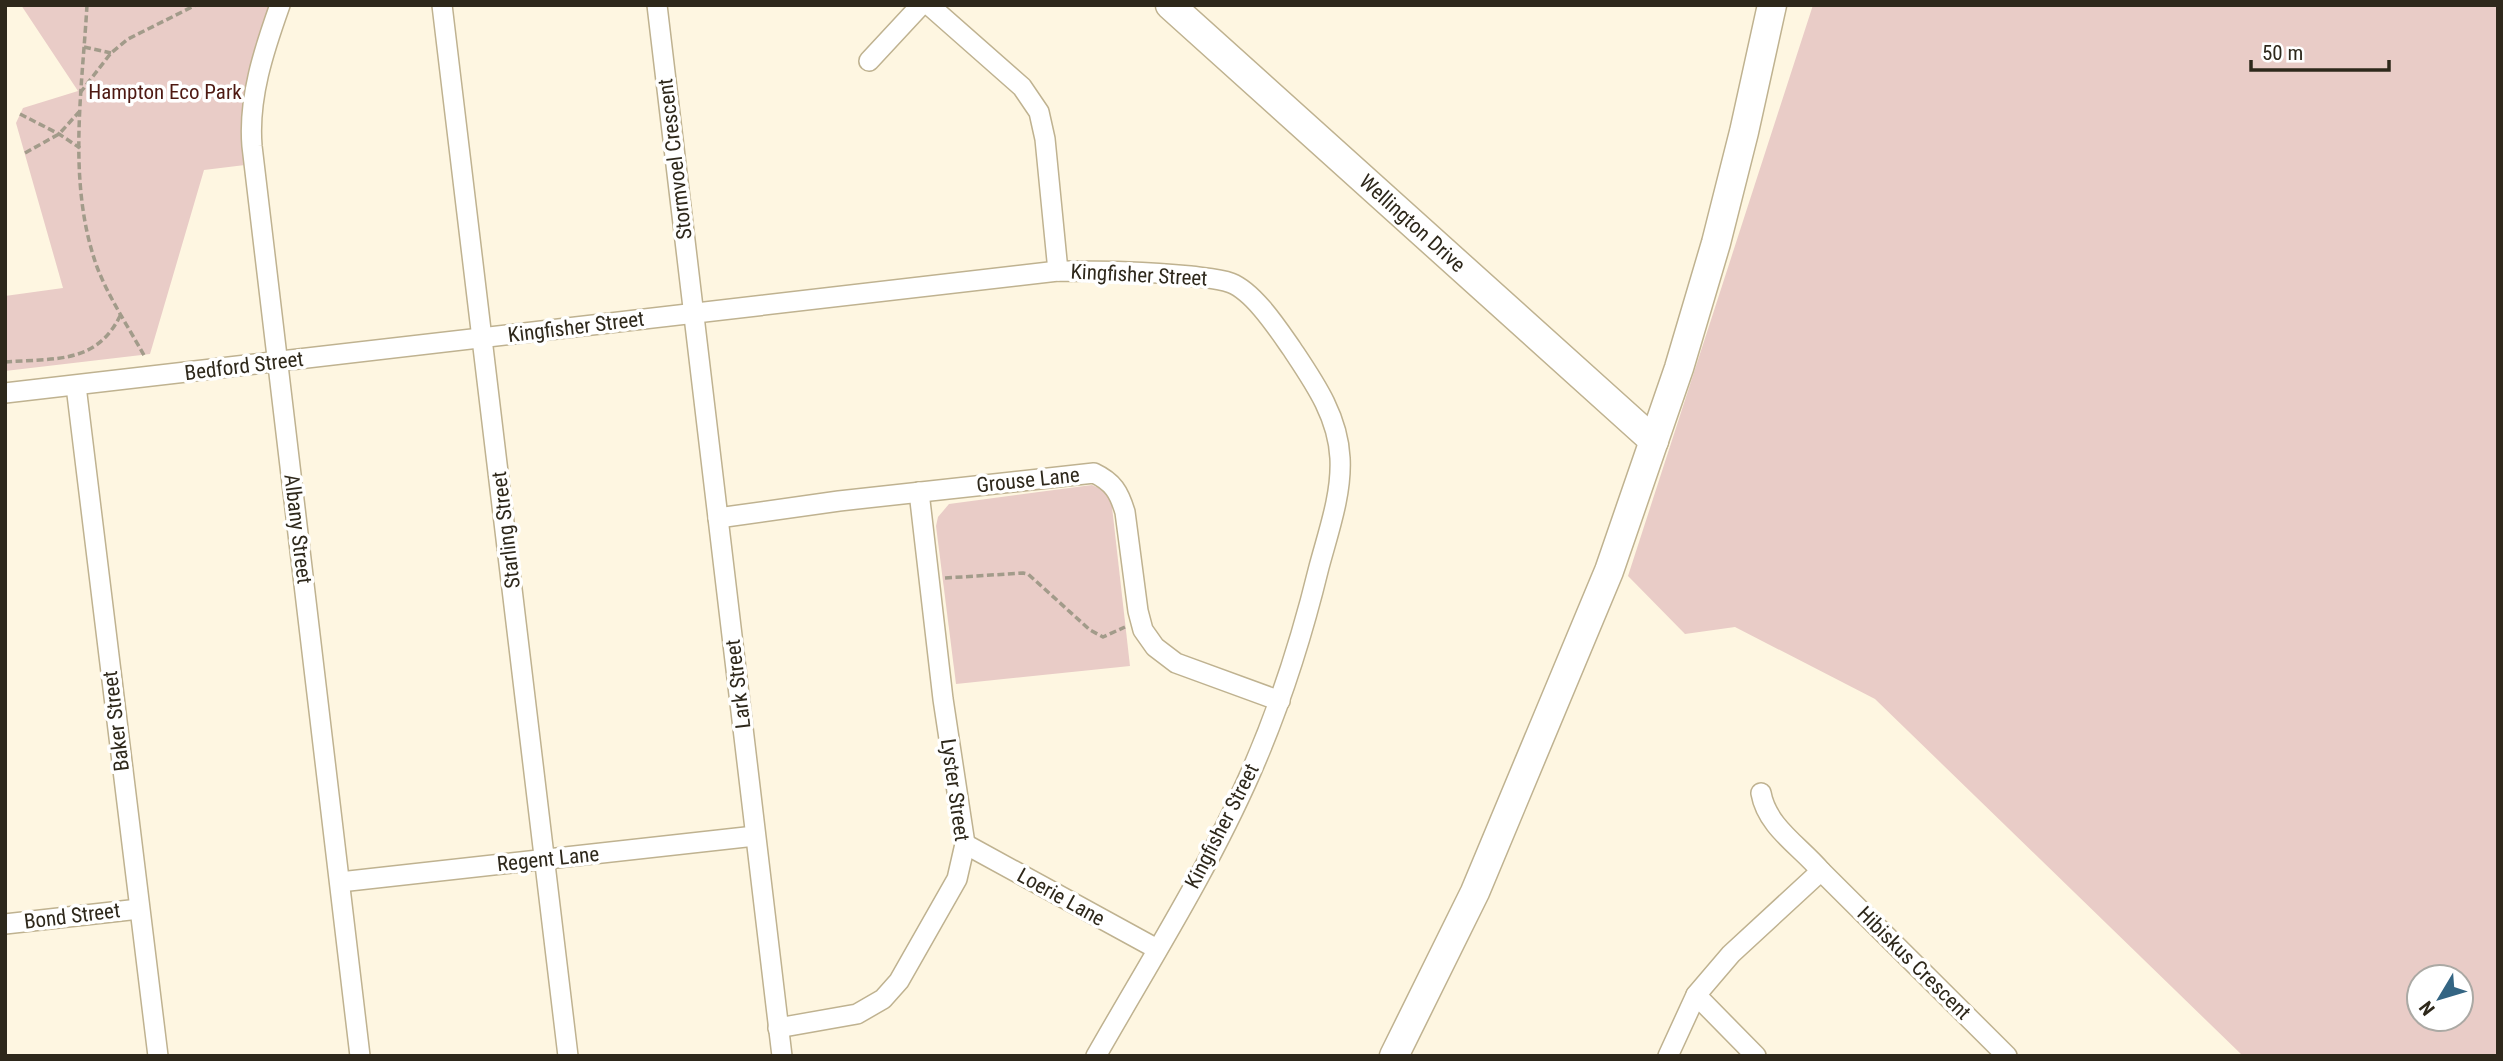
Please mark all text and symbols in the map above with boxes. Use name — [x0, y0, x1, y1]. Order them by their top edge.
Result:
scale bar — [2251, 28, 2389, 72]
text: 50 m — [2262, 41, 2303, 65]
street label: Stormvoel Crescent — [653, 77, 697, 241]
park label: Hampton Eco Park — [88, 80, 242, 104]
street label: Wellington Drive — [1354, 169, 1470, 277]
street label: Kingfisher Street — [1070, 259, 1208, 291]
street label: Kingfisher Street — [507, 307, 645, 347]
street label: Bedford Street — [183, 347, 305, 385]
street label: Grouse Lane — [975, 463, 1081, 497]
street label: Starling Street — [487, 470, 525, 590]
street label: Albany Street — [279, 473, 317, 585]
street label: Lark Street — [721, 638, 755, 730]
street label: Baker Street — [98, 669, 134, 773]
street label: Lyster Street — [936, 737, 974, 843]
street label: Kingfisher Street — [1180, 759, 1264, 893]
street label: Regent Lane — [496, 842, 600, 876]
street label: Loerie Lane — [1013, 863, 1109, 931]
street label: Bond Street — [23, 898, 121, 934]
street label: Hibiskus Crescent — [1852, 901, 1976, 1025]
north arrow — [2405, 963, 2475, 1033]
text: N — [2414, 996, 2440, 1020]

